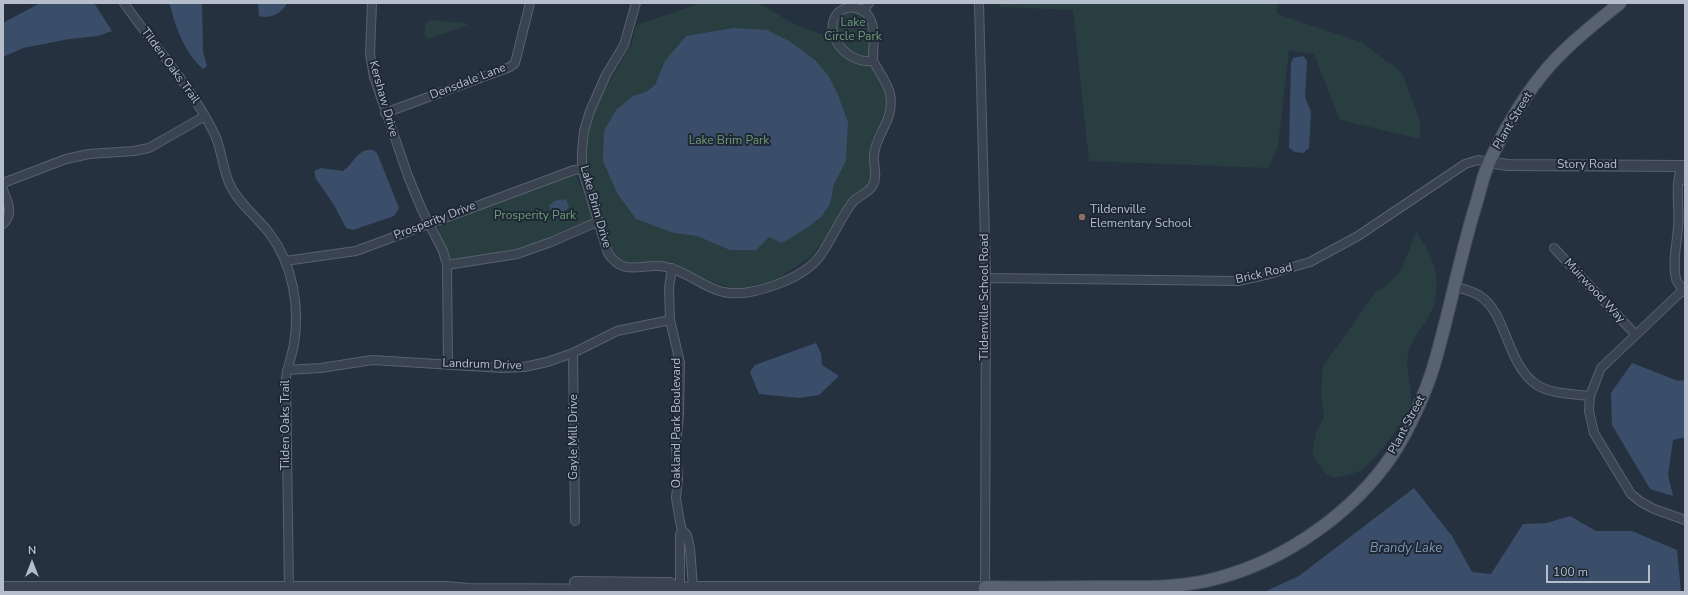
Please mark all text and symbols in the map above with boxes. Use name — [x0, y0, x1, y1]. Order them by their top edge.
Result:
park label: Lake Circle Park — [824, 16, 882, 44]
street label: Tilden Oaks Trail — [138, 25, 202, 107]
street label: Kershaw Drive — [365, 59, 401, 139]
street label: Densdale Lane — [428, 61, 508, 103]
street label: Plant Street — [1490, 90, 1536, 152]
park label: Lake Brim Park — [689, 134, 769, 148]
street label: Story Road — [1557, 158, 1617, 172]
street label: Lake Brim Drive — [576, 164, 614, 250]
street label: Prosperity Drive — [392, 199, 478, 243]
place label: Tildenville Elementary School — [1090, 203, 1191, 231]
park label: Prosperity Park — [494, 209, 576, 223]
marker: Tildenville Elementary School — [1077, 212, 1087, 222]
street label: Tildenville School Road — [978, 234, 992, 360]
street label: Muirwood Way — [1560, 256, 1628, 326]
street label: Brick Road — [1234, 260, 1294, 288]
street label: Landrum Drive — [442, 356, 522, 374]
street label: Oakland Park Boulevard — [670, 358, 684, 488]
street label: Tilden Oaks Trail — [279, 380, 293, 470]
street label: Plant Street — [1386, 393, 1428, 457]
street label: Gayle Mill Drive — [567, 394, 581, 480]
water label: Brandy Lake — [1370, 541, 1442, 557]
north arrow — [12, 543, 52, 583]
text: N — [28, 543, 36, 558]
scale bar — [1548, 557, 1652, 583]
text: 100 m — [1553, 564, 1588, 580]

